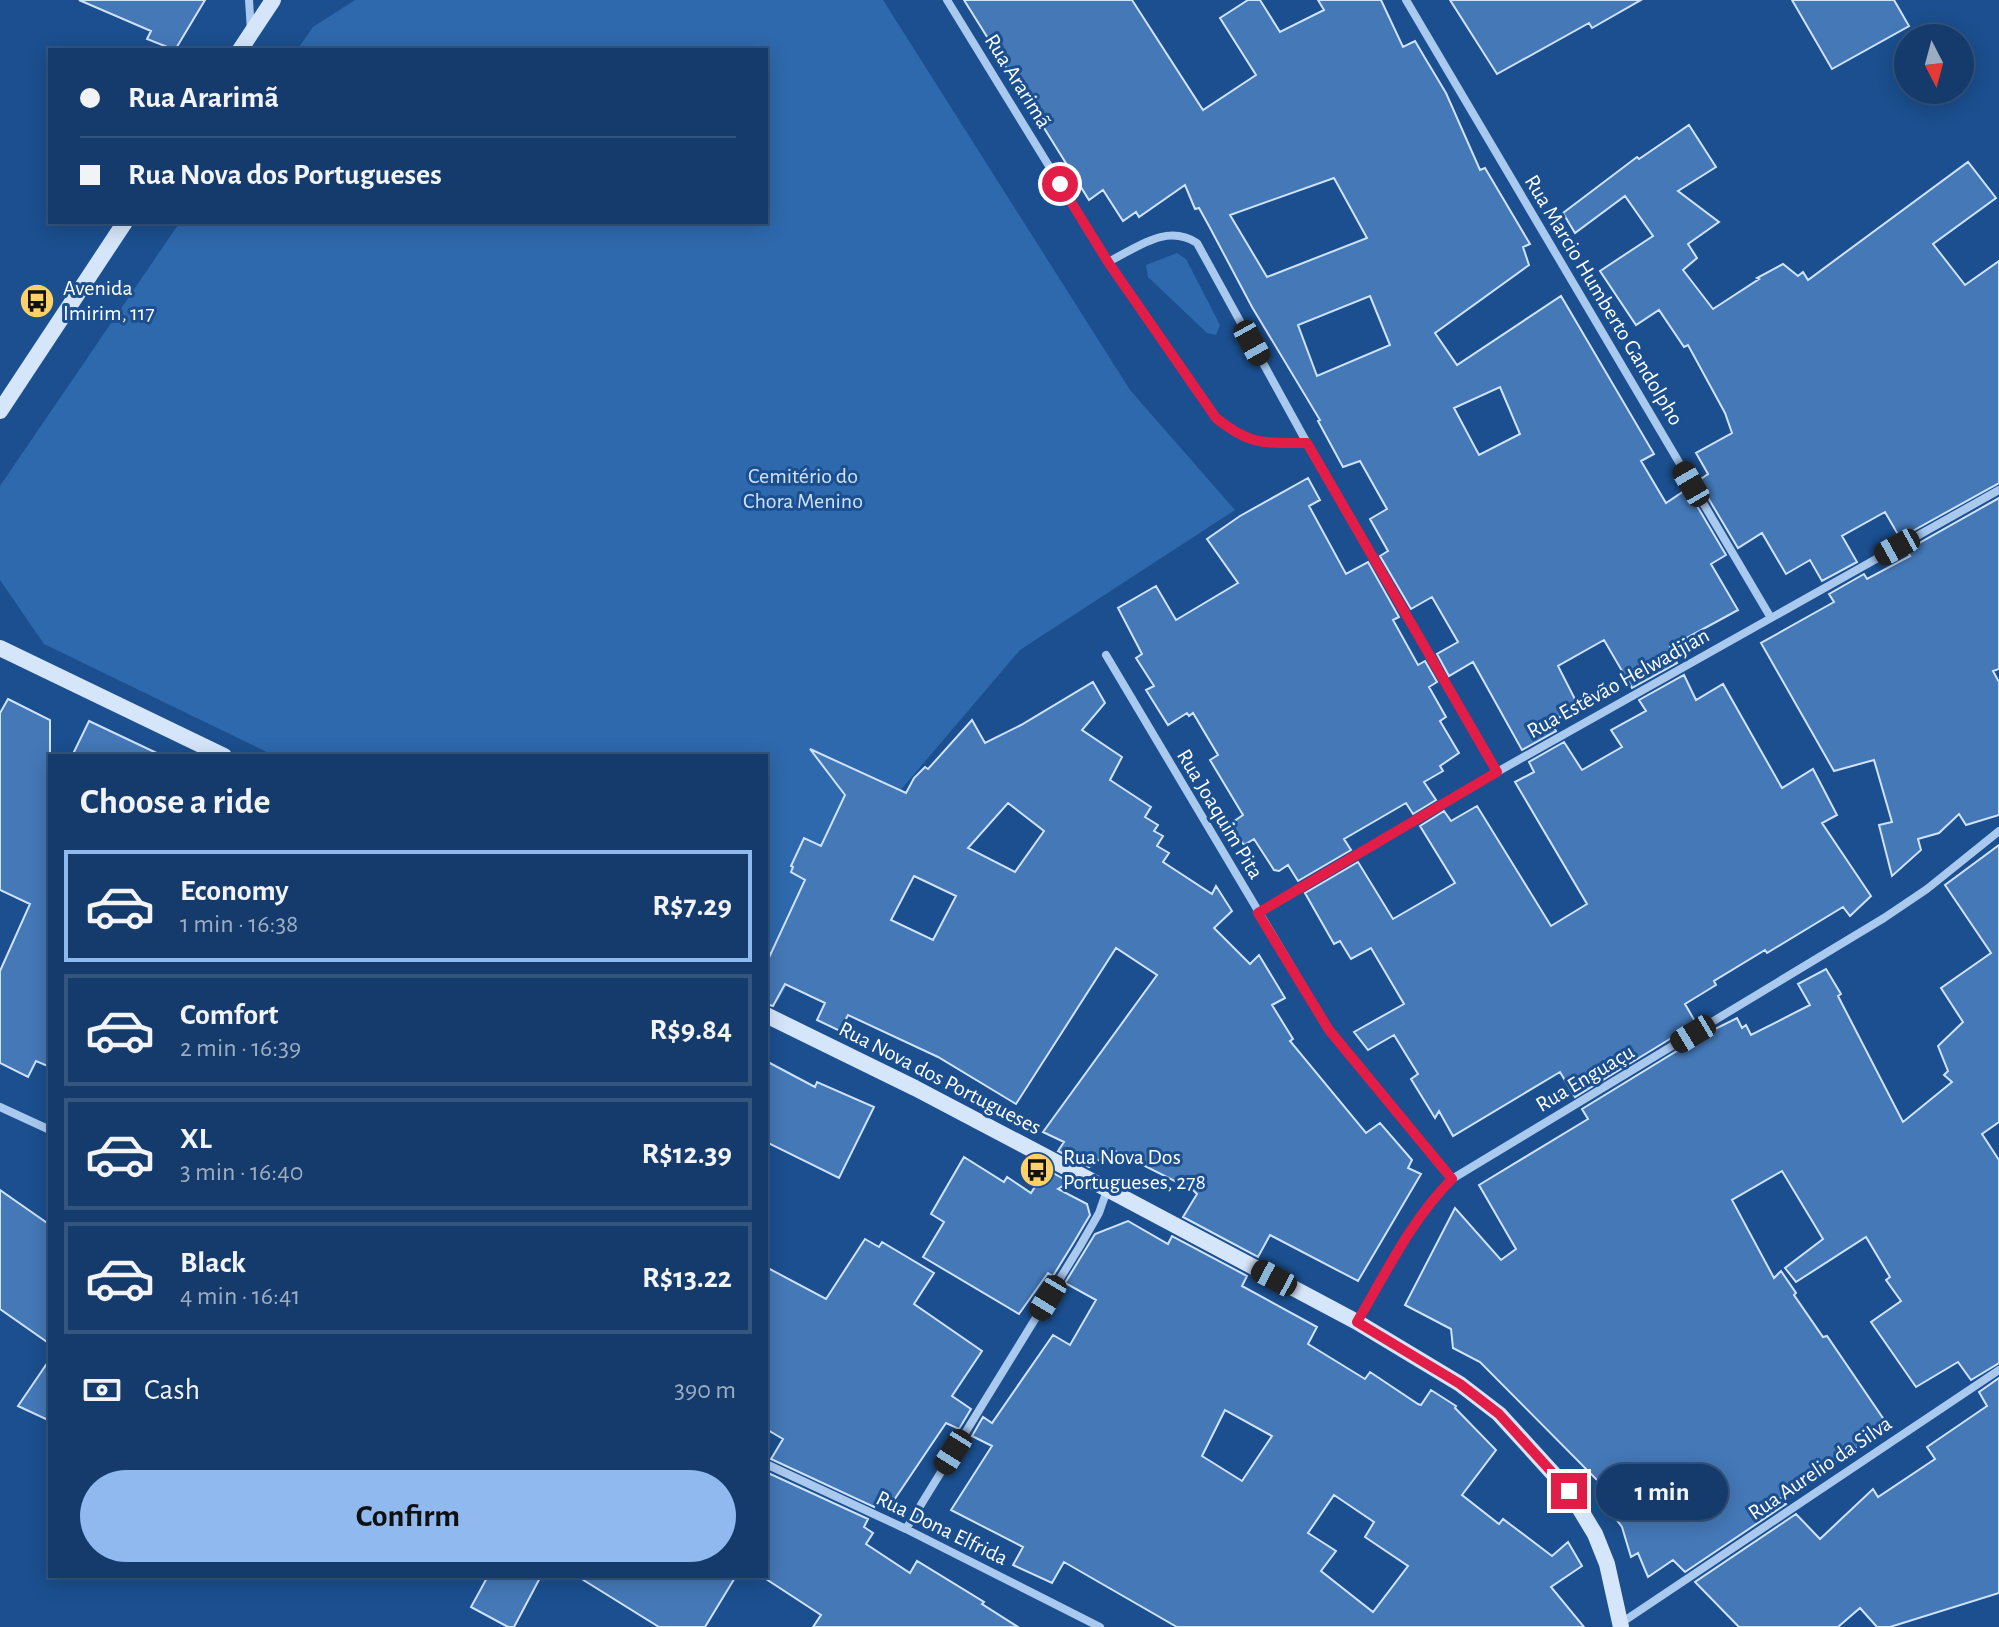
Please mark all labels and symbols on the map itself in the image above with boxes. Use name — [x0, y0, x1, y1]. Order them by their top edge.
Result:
north arrow — [1894, 24, 1974, 104]
street label: Rua Ararimã — [981, 30, 1055, 132]
route start — [1042, 166, 1078, 202]
street label: Rua Marcio Humberto Gandolpho — [1520, 171, 1688, 429]
place label: Avenida Imirim, 117 — [63, 277, 155, 324]
bus stop icon: Avenida Imirim, 117 — [18, 282, 56, 320]
car — [1230, 316, 1274, 370]
car — [1669, 457, 1713, 511]
park label: Cemitério do Chora Menino — [743, 465, 863, 512]
car — [1870, 525, 1924, 569]
street label: Rua Estêvão Helwadjian — [1523, 624, 1713, 742]
street label: Rua Joaquim Pita — [1173, 745, 1267, 883]
car — [1666, 1011, 1720, 1057]
street label: Rua Nova dos Portugueses — [835, 1017, 1045, 1139]
street label: Rua Enguaçu — [1532, 1040, 1638, 1116]
place label: Rua Nova Dos Portugueses, 278 — [1063, 1146, 1206, 1193]
bus stop icon: Rua Nova Dos Portugueses, 278 — [1018, 1151, 1056, 1189]
car — [1247, 1256, 1301, 1300]
car — [1025, 1271, 1071, 1325]
street label: Rua Aurelio da Silva — [1744, 1412, 1896, 1524]
car — [930, 1425, 976, 1479]
callout: 1 min — [1597, 1463, 1729, 1519]
route end — [1551, 1473, 1587, 1509]
street label: Rua Dona Elfrida — [873, 1487, 1011, 1569]

